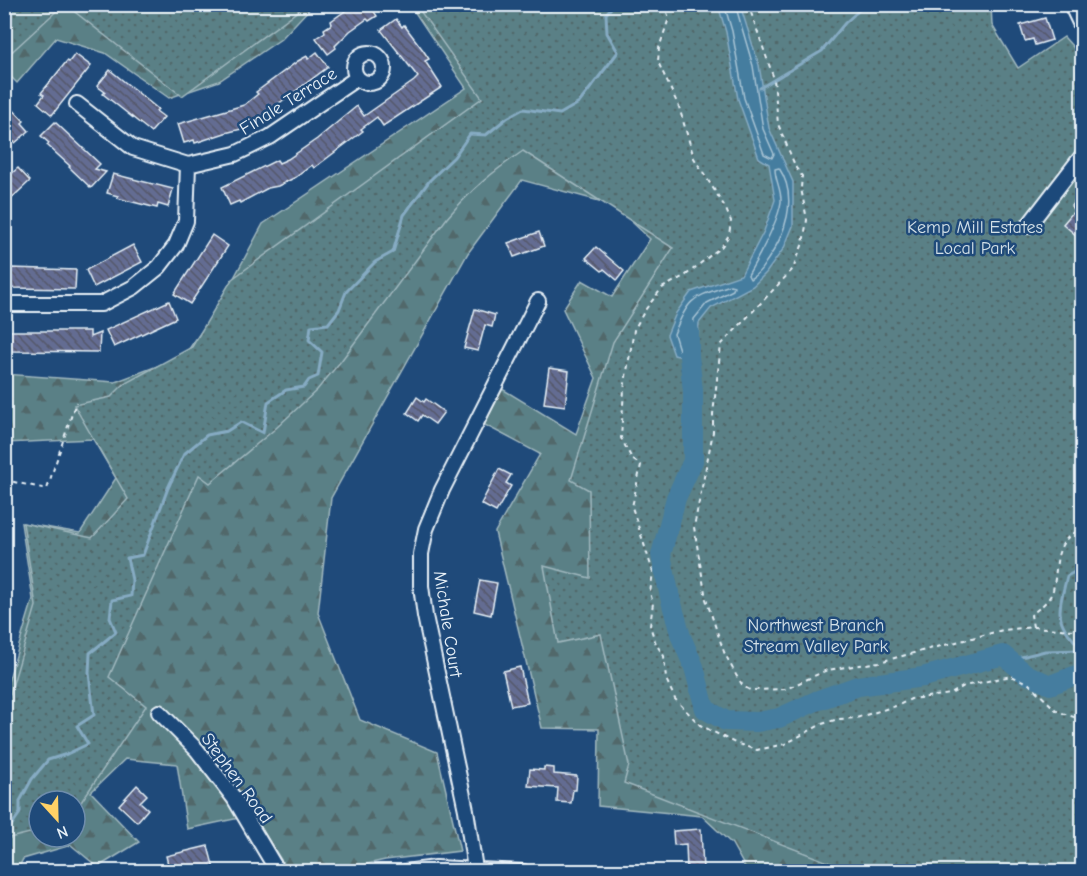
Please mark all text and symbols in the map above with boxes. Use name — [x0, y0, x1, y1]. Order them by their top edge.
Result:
street label: Finale Terrace — [236, 63, 341, 140]
park label: Kemp Mill Estates Local Park — [907, 217, 1043, 259]
street label: Michale Court — [429, 569, 466, 680]
park label: Northwest Branch Stream Valley Park — [744, 615, 889, 657]
street label: Stephen Road — [197, 729, 276, 828]
north arrow — [27, 789, 87, 849]
text: N — [54, 822, 70, 842]

